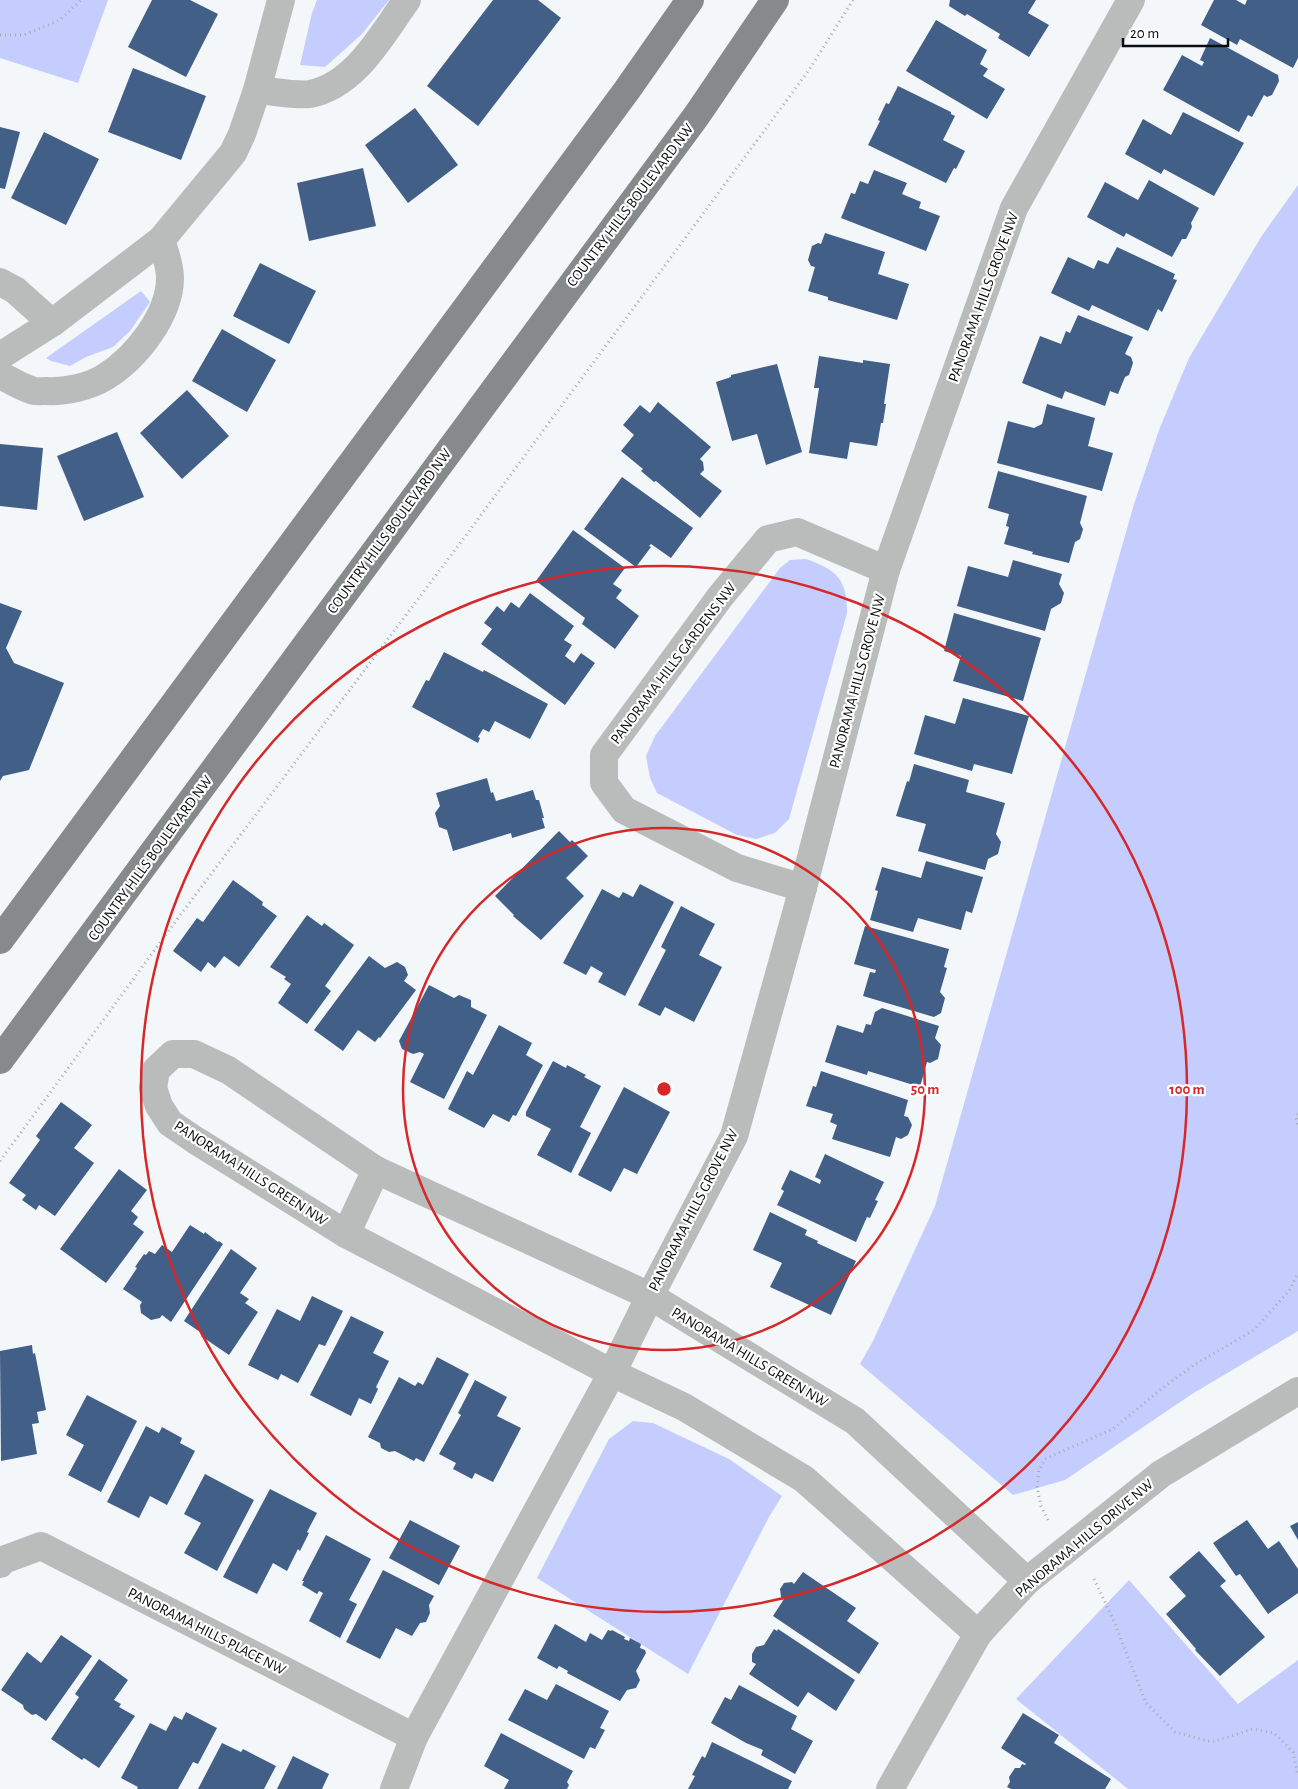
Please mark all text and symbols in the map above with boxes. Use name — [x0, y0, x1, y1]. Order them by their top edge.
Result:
scale bar — [1123, 15, 1228, 47]
text: 20 m — [1130, 26, 1159, 41]
street label: COUNTRY HILLS BOULEVARD NW — [564, 121, 697, 290]
street label: PANORAMA HILLS GROVE NW — [946, 210, 1021, 384]
street label: COUNTRY HILLS BOULEVARD NW — [325, 446, 455, 617]
street label: PANORAMA HILLS GARDENS NW — [608, 579, 739, 747]
street label: PANORAMA HILLS GROVE NW — [827, 592, 888, 770]
street label: COUNTRY HILLS BOULEVARD NW — [86, 773, 216, 944]
centre of rings — [655, 1080, 673, 1098]
text: 50 m — [911, 1082, 939, 1097]
text: 100 m — [1169, 1082, 1205, 1097]
street label: PANORAMA HILLS GREEN NW — [171, 1118, 331, 1229]
street label: PANORAMA HILLS GROVE NW — [646, 1126, 741, 1294]
street label: PANORAMA HILLS GREEN NW — [669, 1305, 831, 1410]
street label: PANORAMA HILLS DRIVE NW — [1013, 1476, 1157, 1600]
street label: PANORAMA HILLS PLACE NW — [125, 1585, 289, 1678]

